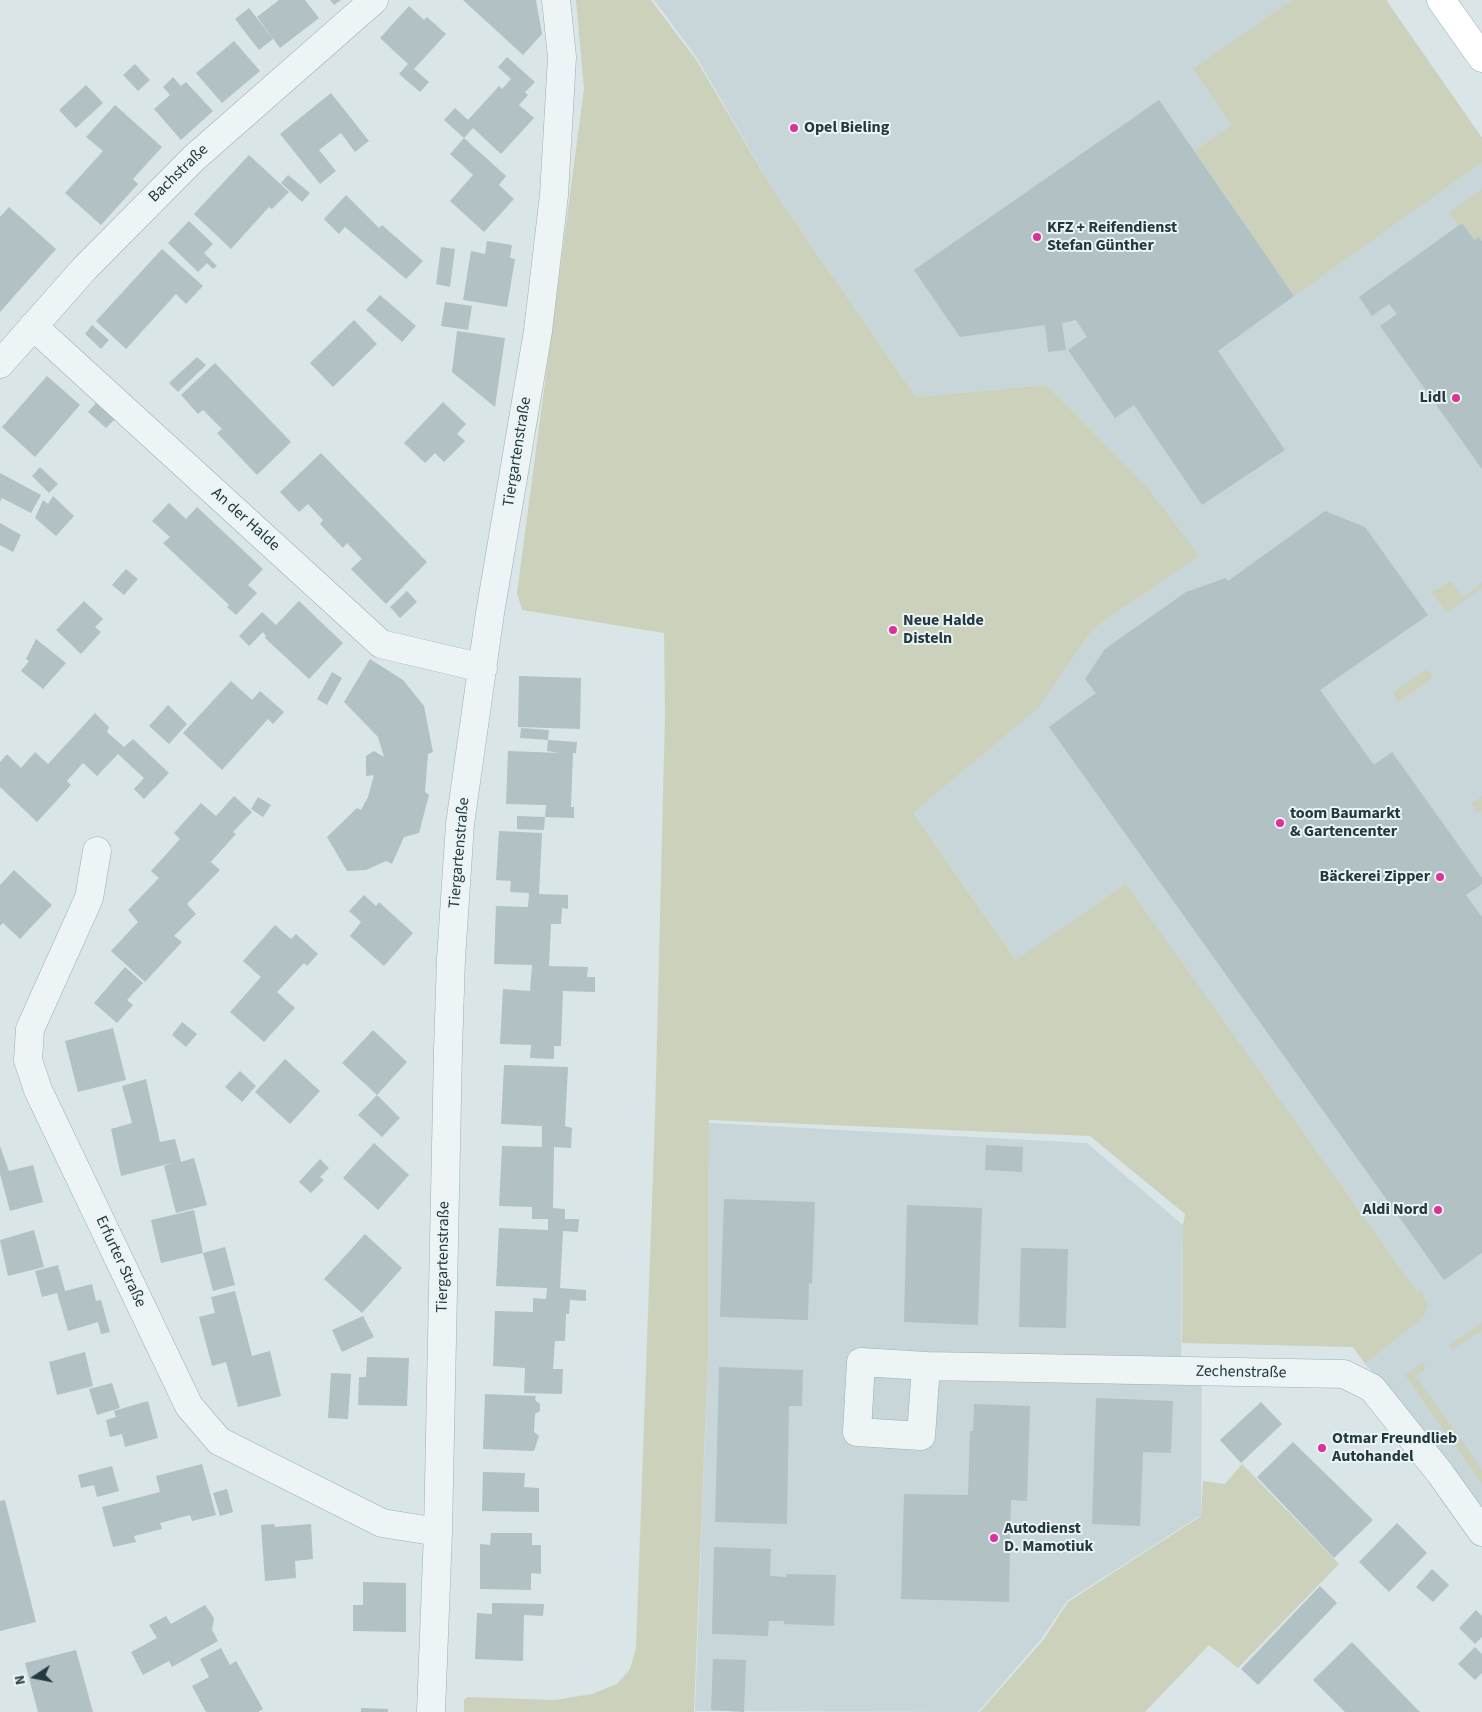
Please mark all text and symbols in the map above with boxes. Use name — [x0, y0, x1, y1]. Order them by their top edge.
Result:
place label: Opel Bieling — [804, 118, 889, 138]
marker: Opel Bieling — [788, 122, 800, 134]
street label: Bachstraße — [145, 141, 213, 207]
place label: KFZ + Reifendienst Stefan Günther — [1047, 218, 1177, 256]
marker: KFZ + Reifendienst Stefan Günther — [1031, 231, 1043, 243]
place label: Lidl — [1420, 388, 1446, 408]
marker: Lidl — [1450, 392, 1462, 404]
street label: Tiergartenstraße — [500, 396, 536, 508]
street label: An der Halde — [207, 484, 283, 556]
place label: Neue Halde Disteln — [903, 611, 984, 649]
marker: Neue Halde Disteln — [887, 624, 899, 636]
street label: Tiergartenstraße — [446, 797, 474, 909]
place label: toom Baumarkt & Gartencenter — [1290, 804, 1401, 842]
marker: toom Baumarkt & Gartencenter — [1274, 817, 1286, 829]
place label: Bäckerei Zipper — [1320, 867, 1430, 887]
marker: Bäckerei Zipper — [1434, 871, 1446, 883]
place label: Aldi Nord — [1363, 1200, 1428, 1220]
street label: Tiergartenstraße — [433, 1201, 455, 1313]
marker: Aldi Nord — [1432, 1204, 1444, 1216]
street label: Erfurter Straße — [90, 1213, 150, 1311]
street label: Zechenstraße — [1195, 1363, 1287, 1383]
place label: Otmar Freundlieb Autohandel — [1332, 1429, 1457, 1467]
marker: Otmar Freundlieb Autohandel — [1316, 1442, 1328, 1454]
place label: Autodienst D. Mamotiuk — [1004, 1519, 1093, 1557]
marker: Autodienst D. Mamotiuk — [988, 1532, 1000, 1544]
north arrow — [10, 1652, 60, 1702]
text: N — [10, 1673, 31, 1686]

